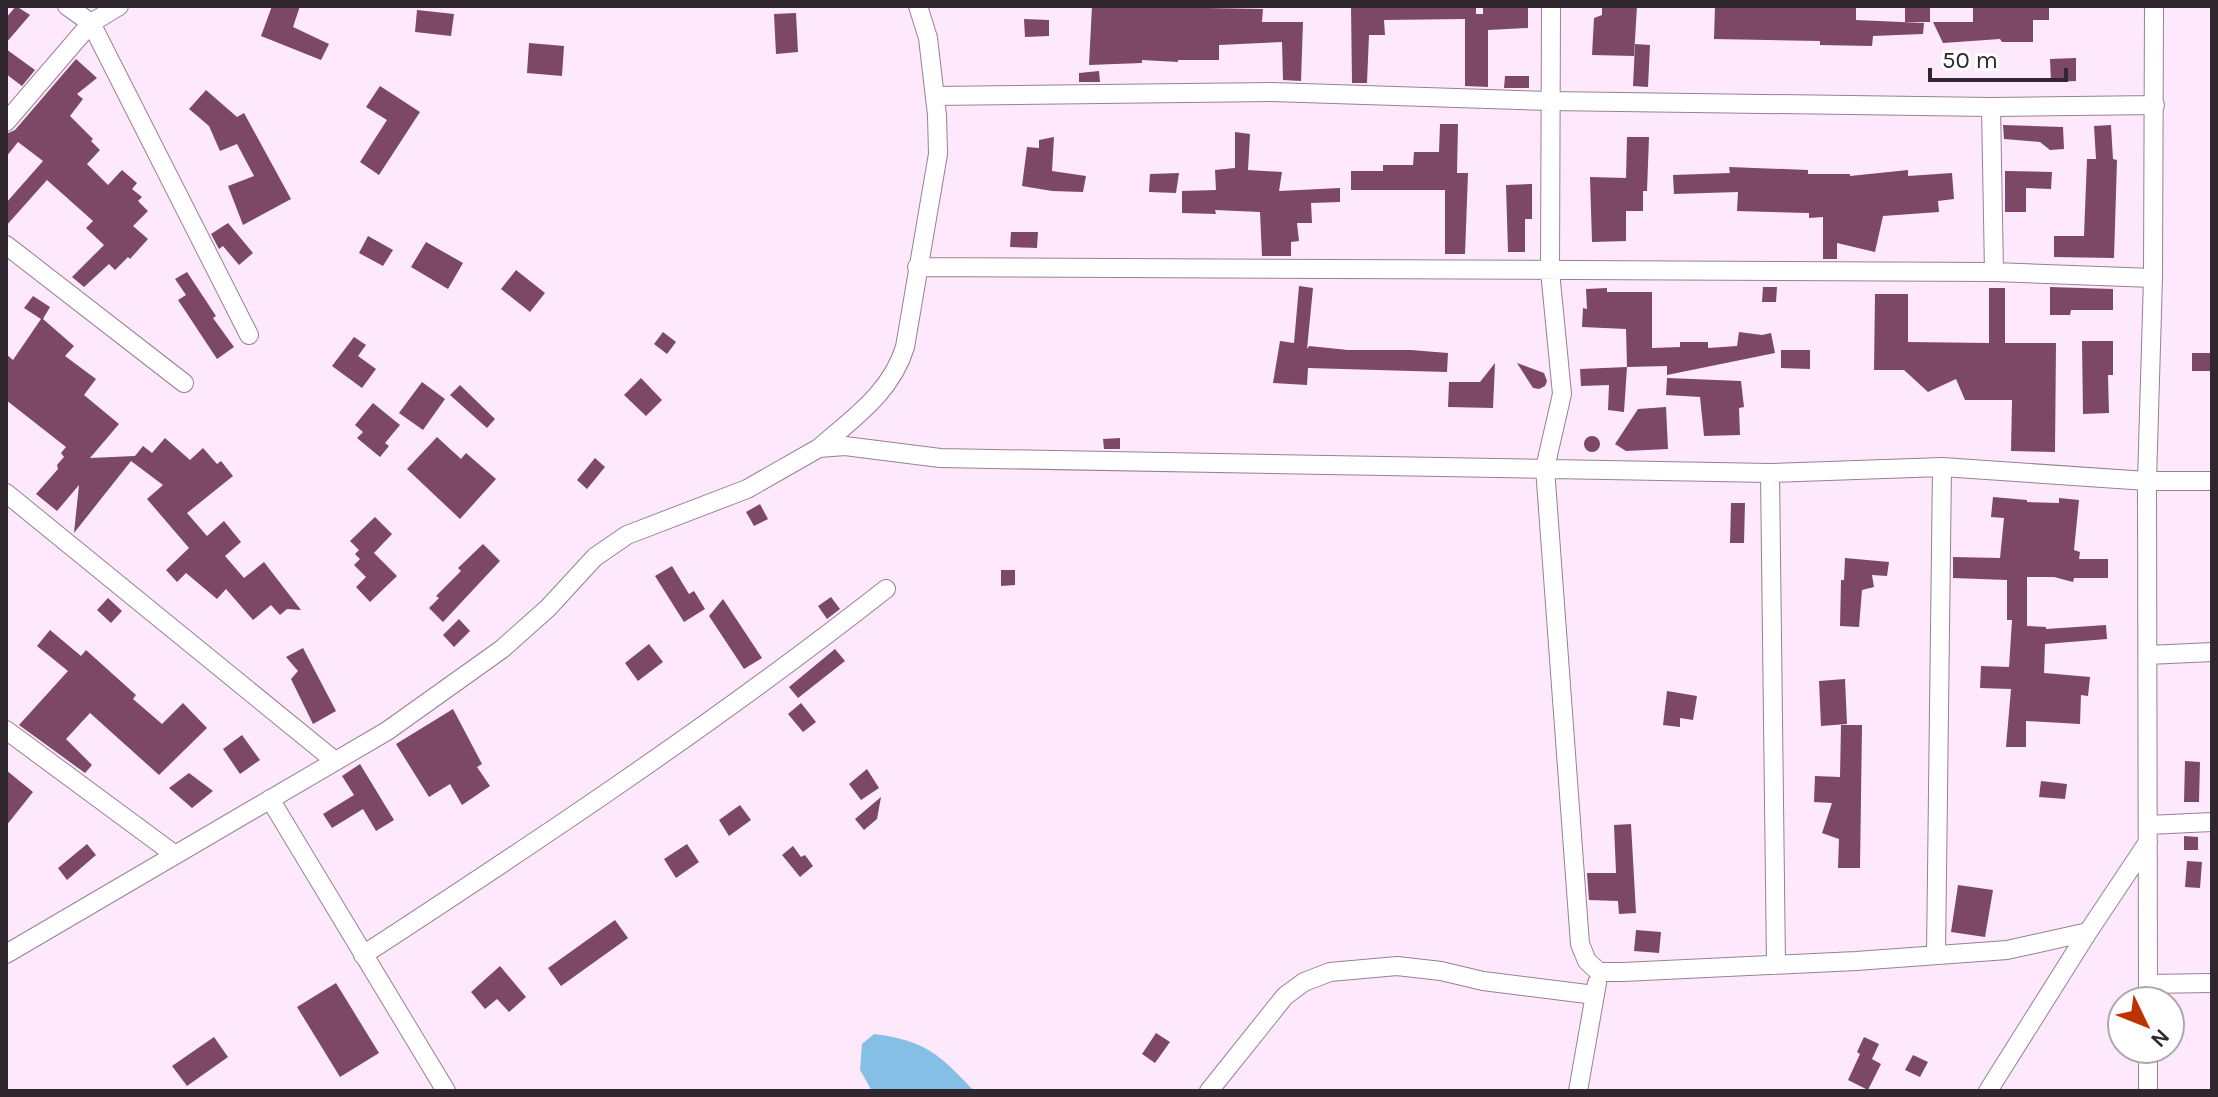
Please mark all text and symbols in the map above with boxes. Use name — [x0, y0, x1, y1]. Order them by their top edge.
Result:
scale bar — [1930, 32, 2066, 82]
text: 50 m — [1942, 46, 1998, 74]
north arrow — [2106, 985, 2186, 1065]
text: N — [2145, 1023, 2175, 1053]

